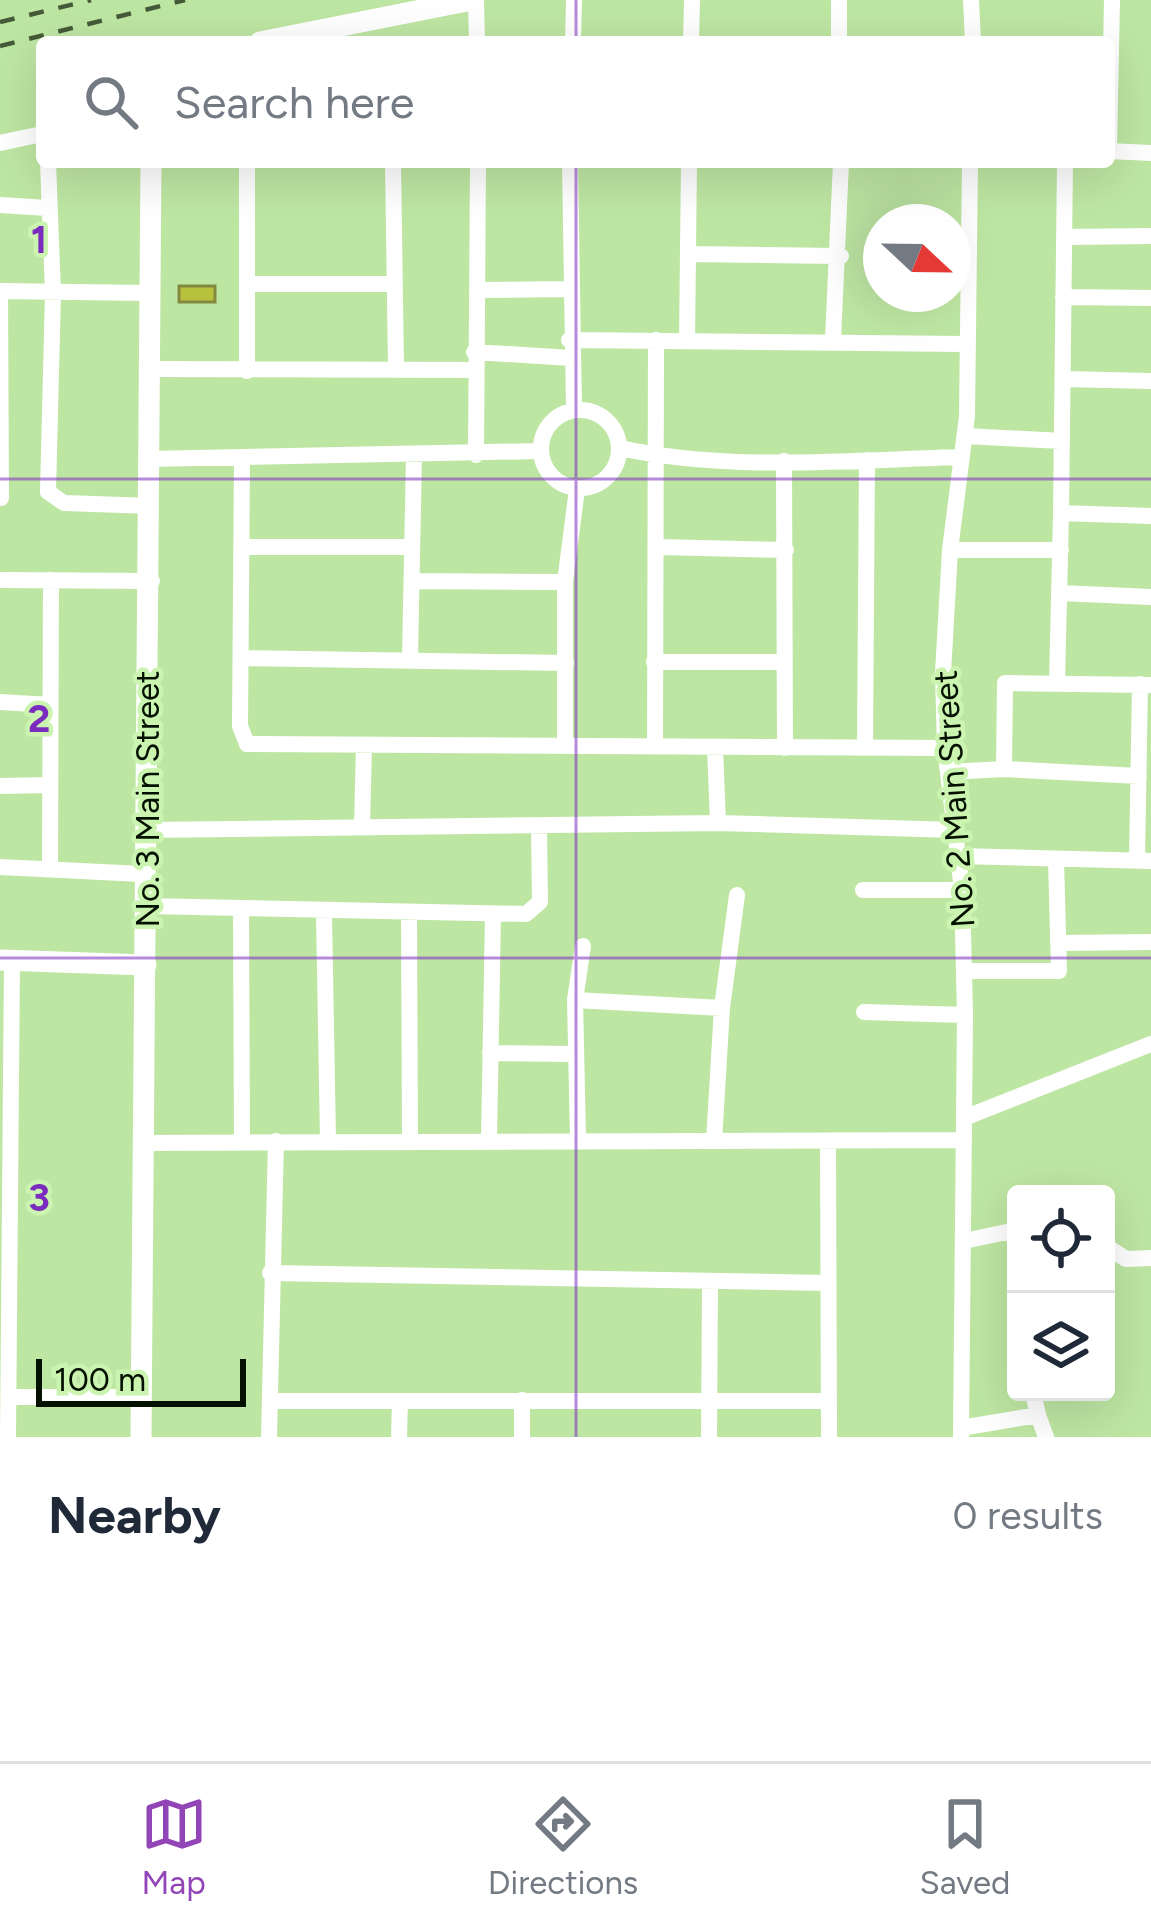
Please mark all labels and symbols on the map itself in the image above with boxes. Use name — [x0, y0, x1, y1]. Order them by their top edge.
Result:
north arrow — [863, 204, 971, 312]
text: 1 — [31, 216, 47, 263]
street label: No. 2 Main Street — [926, 669, 982, 929]
street label: No. 3 Main Street — [128, 670, 167, 928]
text: 2 — [28, 695, 50, 742]
text: 3 — [28, 1174, 50, 1221]
scale bar — [36, 1353, 246, 1406]

